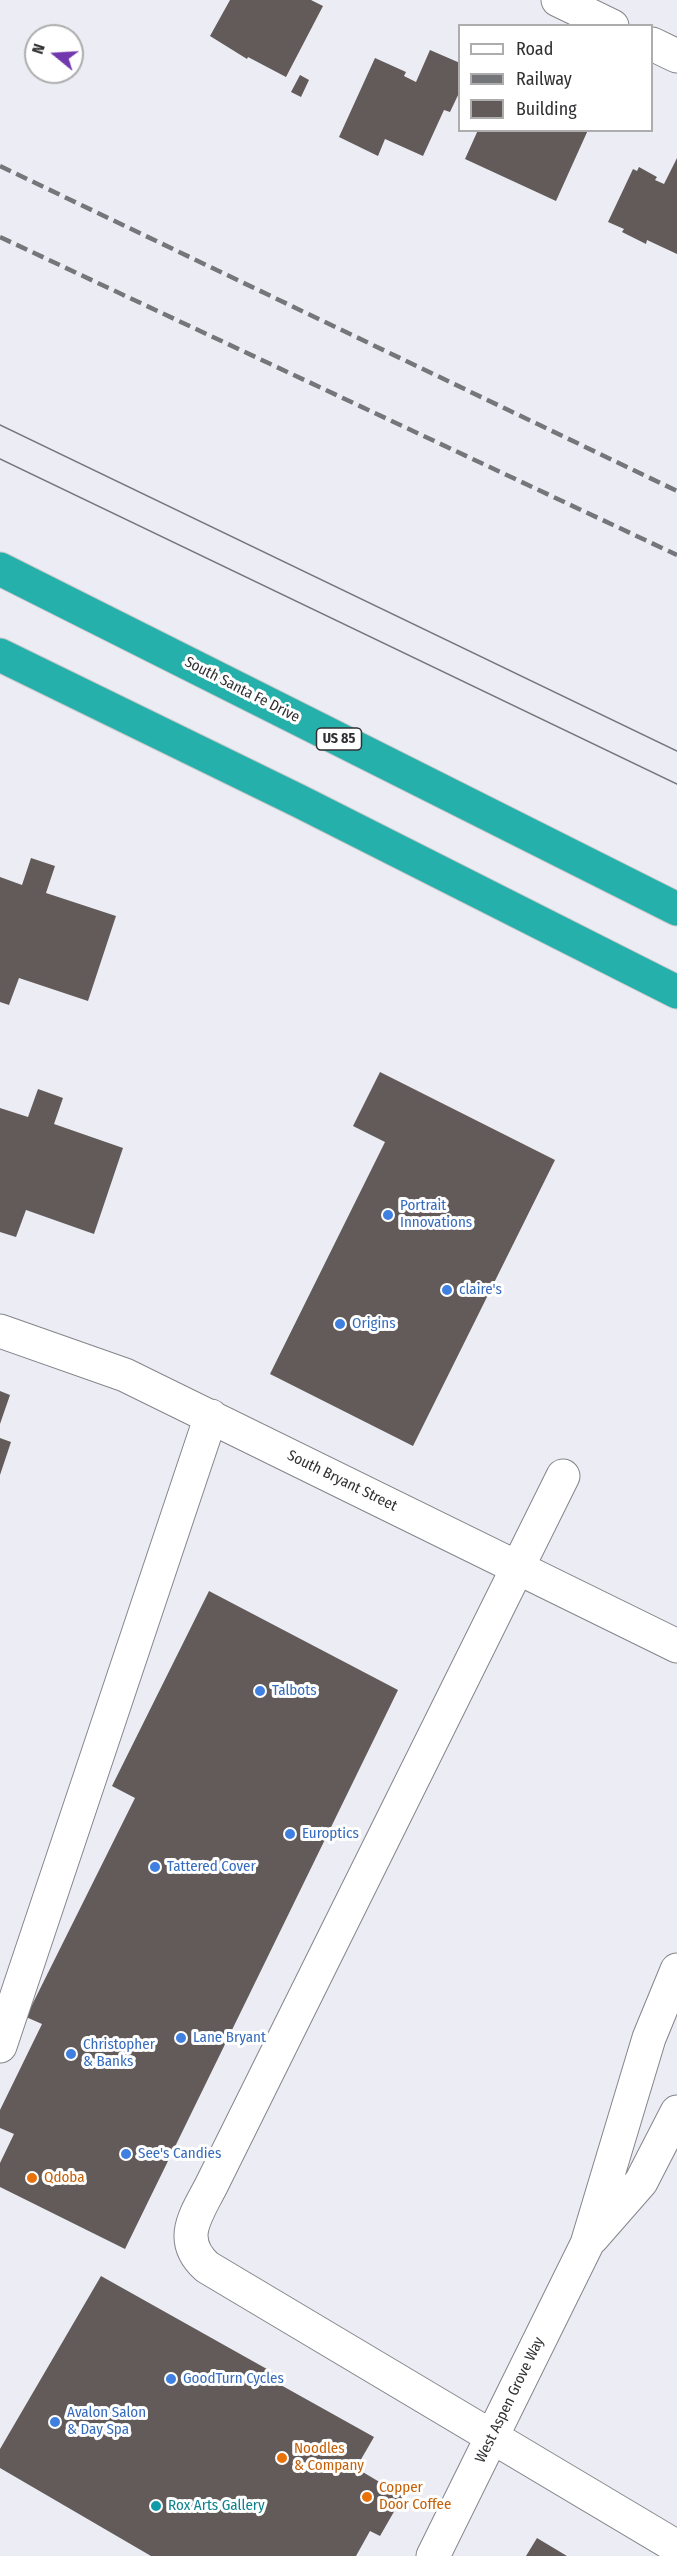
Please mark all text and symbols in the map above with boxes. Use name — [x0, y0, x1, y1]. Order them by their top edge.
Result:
north arrow — [24, 24, 84, 84]
legend — [458, 24, 653, 132]
text: Road — [516, 38, 553, 60]
text: N — [28, 41, 49, 56]
text: Railway — [516, 68, 572, 90]
text: Building — [516, 98, 577, 120]
street label: South Santa Fe Drive — [182, 653, 302, 727]
road number: US 85 — [316, 728, 362, 750]
place label: Portrait Innovations — [400, 1197, 472, 1232]
marker: Portrait Innovations — [381, 1208, 395, 1222]
place label: claire's — [459, 1281, 502, 1299]
marker: claire's — [440, 1283, 454, 1297]
place label: Origins — [352, 1315, 396, 1333]
marker: Origins — [333, 1317, 347, 1331]
street label: South Bryant Street — [284, 1447, 400, 1515]
place label: Talbots — [272, 1682, 317, 1700]
marker: Talbots — [253, 1684, 267, 1698]
place label: Europtics — [302, 1825, 359, 1843]
marker: Europtics — [283, 1827, 297, 1841]
place label: Tattered Cover — [167, 1858, 256, 1876]
marker: Tattered Cover — [148, 1860, 162, 1874]
place label: Lane Bryant — [193, 2029, 266, 2047]
marker: Lane Bryant — [174, 2031, 188, 2045]
place label: Christopher & Banks — [83, 2036, 155, 2071]
marker: Christopher & Banks — [64, 2047, 78, 2061]
place label: See's Candies — [138, 2145, 221, 2163]
marker: See's Candies — [119, 2147, 133, 2161]
place label: Qdoba — [44, 2169, 85, 2187]
marker: Qdoba — [25, 2171, 39, 2185]
street label: West Aspen Grove Way — [472, 2334, 548, 2466]
place label: GoodTurn Cycles — [183, 2370, 284, 2388]
marker: GoodTurn Cycles — [164, 2372, 178, 2386]
place label: Avalon Salon & Day Spa — [67, 2404, 146, 2439]
marker: Avalon Salon & Day Spa — [48, 2415, 62, 2429]
place label: Noodles & Company — [294, 2440, 364, 2475]
marker: Noodles & Company — [275, 2451, 289, 2465]
place label: Copper Door Coffee — [379, 2479, 451, 2514]
marker: Copper Door Coffee — [360, 2490, 374, 2504]
place label: Rox Arts Gallery — [168, 2497, 265, 2515]
marker: Rox Arts Gallery — [149, 2499, 163, 2513]

